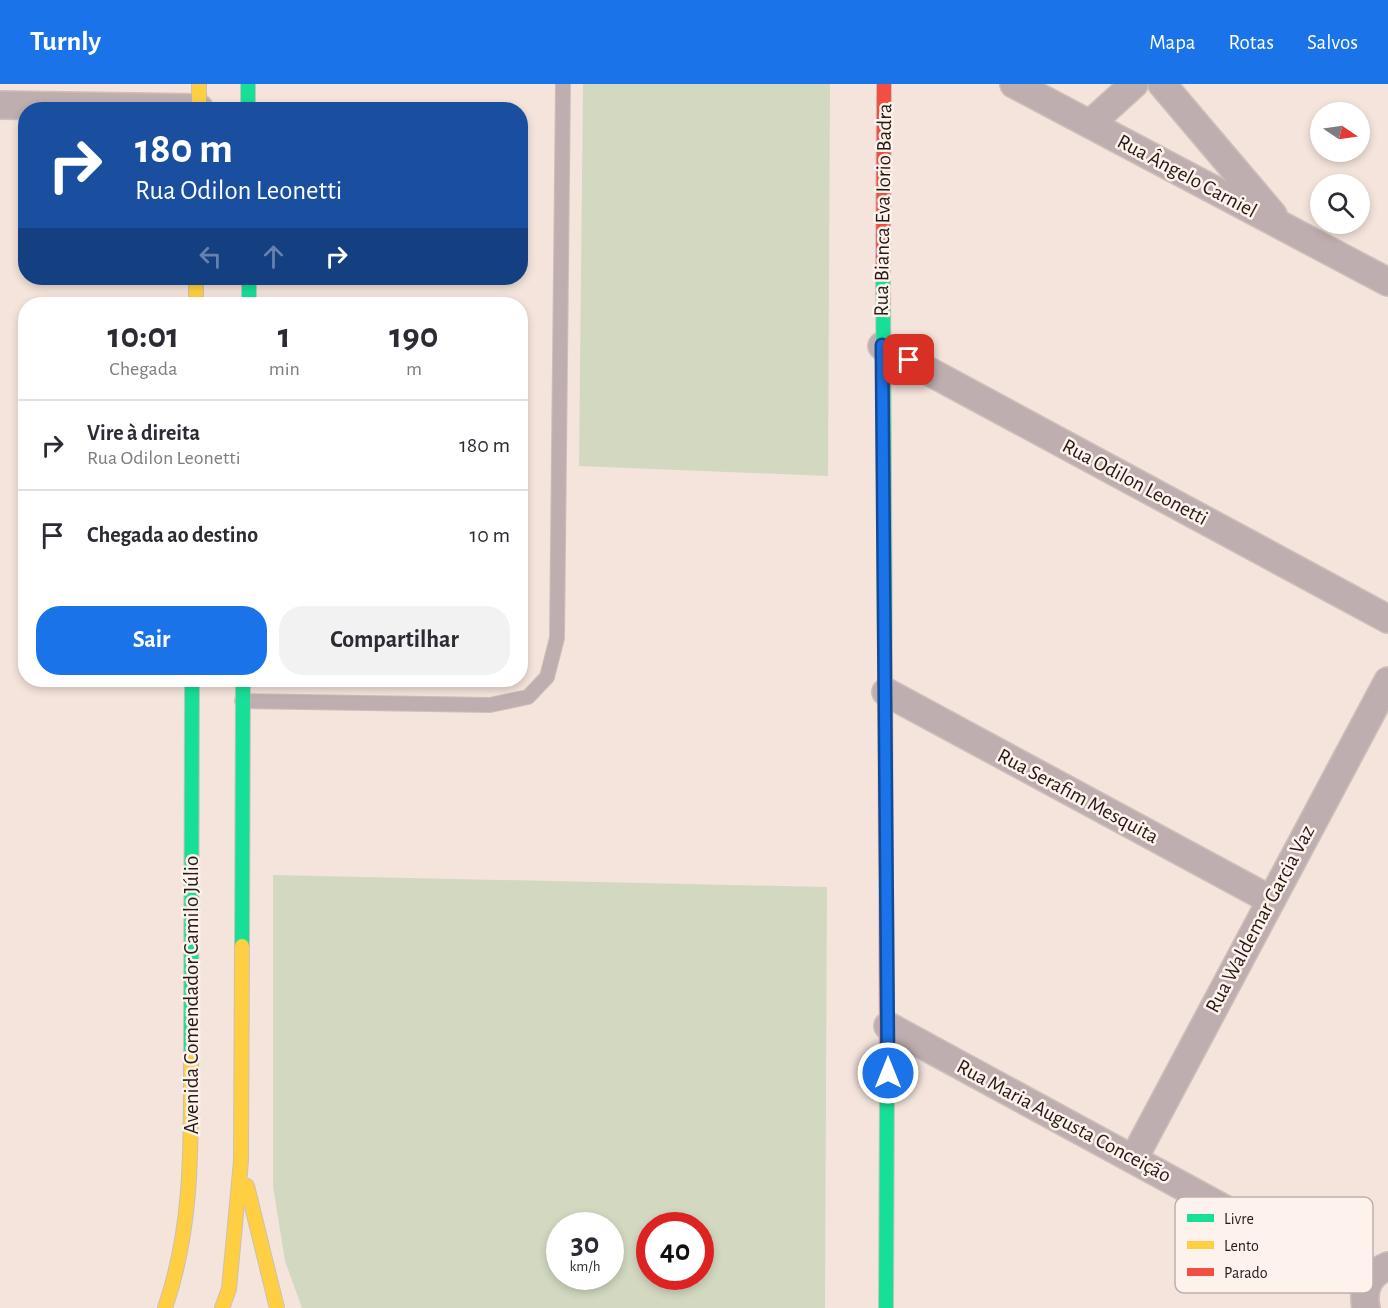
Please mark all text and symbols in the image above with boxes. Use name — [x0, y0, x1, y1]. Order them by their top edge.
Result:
text: Turnly — [30, 28, 101, 56]
text: Mapa — [1149, 32, 1196, 53]
text: Rotas — [1229, 32, 1274, 53]
text: Salvos — [1307, 32, 1358, 53]
north arrow — [1310, 102, 1370, 162]
map controls — [1310, 102, 1370, 234]
street label: Rua Bianca Eva Iorio Badra — [871, 103, 895, 317]
icon: right — [36, 126, 114, 204]
text: 180 m — [135, 128, 233, 170]
street label: Rua Ângelo Carniel — [1114, 129, 1261, 222]
button: search — [1310, 174, 1370, 234]
text: Rua Odilon Leonetti — [135, 177, 342, 204]
icon: left — [194, 240, 227, 273]
icon: ahead — [257, 240, 290, 273]
icon: right — [320, 240, 353, 273]
text: 10:01 — [108, 318, 179, 354]
text: 1 — [278, 318, 291, 354]
text: 190 — [389, 318, 438, 354]
pin — [883, 334, 934, 385]
icon: arrive — [892, 343, 925, 376]
text: Chegada — [109, 359, 177, 379]
text: min — [269, 359, 300, 379]
text: m — [406, 359, 422, 379]
text: Vire à direita — [87, 422, 200, 444]
icon: right — [36, 429, 69, 462]
text: 180 m — [459, 434, 510, 456]
street label: Rua Odilon Leonetti — [1059, 435, 1211, 529]
text: Rua Odilon Leonetti — [87, 448, 241, 468]
icon: arrive — [36, 519, 69, 552]
text: Chegada ao destino — [87, 524, 258, 546]
text: 10 m — [470, 524, 510, 546]
button: Sair — [36, 606, 267, 675]
button: Compartilhar — [279, 606, 510, 675]
street label: Rua Serafim Mesquita — [994, 745, 1162, 847]
street label: Rua Waldemar Garcia Vaz — [1202, 822, 1318, 1016]
street label: Avenida Comendador Camilo Júlio — [181, 856, 202, 1134]
position arrow — [856, 1041, 920, 1105]
street label: Rua Maria Augusta Conceição — [953, 1056, 1175, 1186]
legend — [1175, 1197, 1373, 1293]
text: Livre — [1224, 1211, 1254, 1227]
speed limit sign: 40 — [636, 1212, 714, 1290]
text: 30 — [571, 1229, 599, 1259]
text: Lento — [1224, 1238, 1259, 1254]
text: km/h — [570, 1259, 600, 1274]
text: Parado — [1224, 1265, 1268, 1281]

